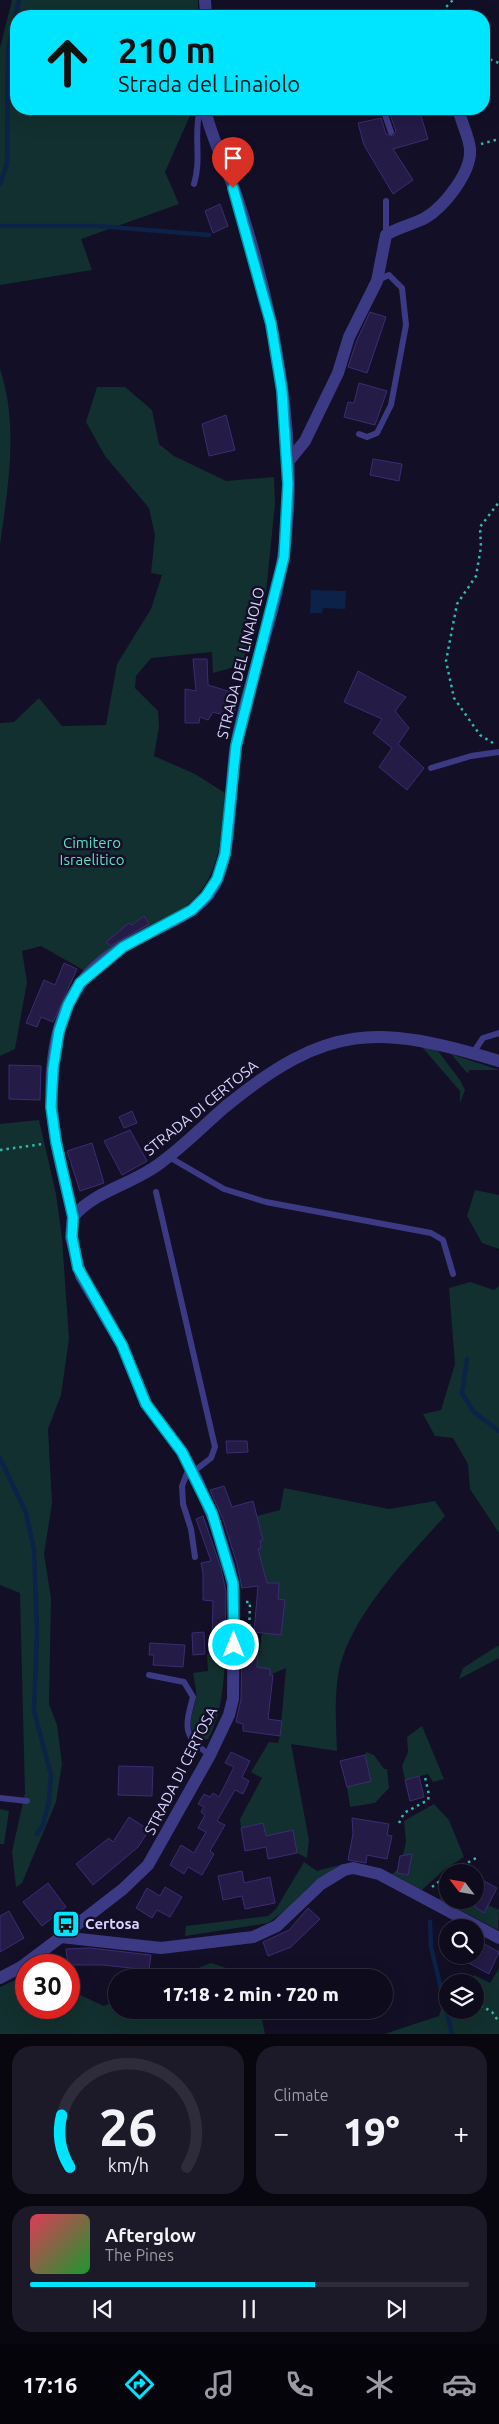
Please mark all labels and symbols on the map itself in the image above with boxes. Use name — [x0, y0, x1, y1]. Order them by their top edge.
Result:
pin — [212, 137, 254, 188]
street label: STRADA DEL LINAIOLO — [213, 585, 268, 740]
park label: Cimitero Israelitico — [60, 834, 124, 868]
street label: STRADA DI CERTOSA — [140, 1056, 261, 1159]
position arrow — [207, 1618, 259, 1670]
street label: STRADA DI CERTOSA — [141, 1704, 220, 1838]
north arrow — [439, 1864, 484, 1909]
bus stop icon: Certosa — [51, 1909, 81, 1939]
place label: Certosa — [85, 1915, 140, 1932]
speed limit sign: 30 — [15, 1954, 80, 2019]

